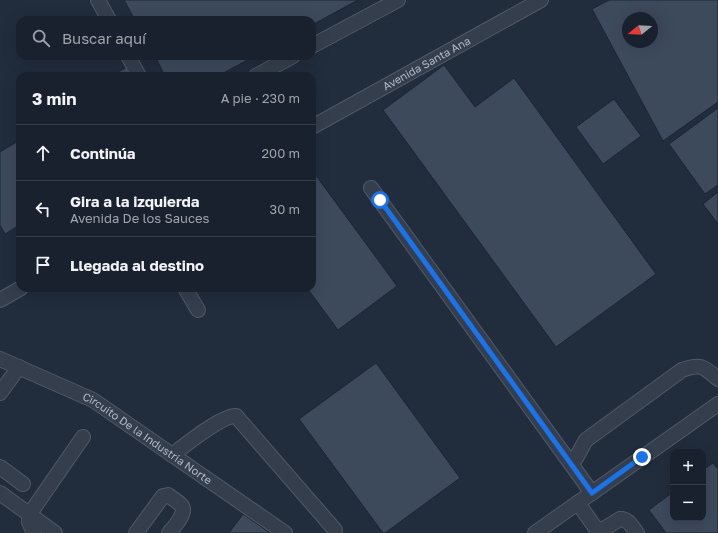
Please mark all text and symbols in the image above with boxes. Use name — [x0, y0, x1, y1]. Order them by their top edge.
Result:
north arrow — [622, 12, 658, 48]
search box — [16, 16, 316, 60]
icon: search — [30, 27, 52, 49]
text: Buscar aquí — [62, 29, 146, 47]
street label: Avenida Santa Ana — [380, 34, 472, 93]
text: 3 min — [32, 88, 76, 109]
text: A pie · 230 m — [221, 90, 300, 106]
icon: ahead — [32, 142, 54, 164]
text: Continúa — [70, 144, 136, 162]
text: 200 m — [262, 145, 300, 161]
route start — [371, 191, 389, 209]
text: Gira a la izquierda — [70, 192, 200, 210]
icon: left — [32, 198, 54, 220]
text: 30 m — [270, 201, 300, 217]
text: Avenida De los Sauces — [70, 210, 209, 226]
icon: arrive — [32, 254, 54, 276]
text: Llegada al destino — [70, 256, 204, 274]
street label: Circuito De la Industria Norte — [81, 389, 215, 487]
route end — [633, 448, 651, 466]
map controls — [670, 449, 706, 521]
button: + — [670, 449, 706, 485]
button: − — [670, 485, 706, 521]

